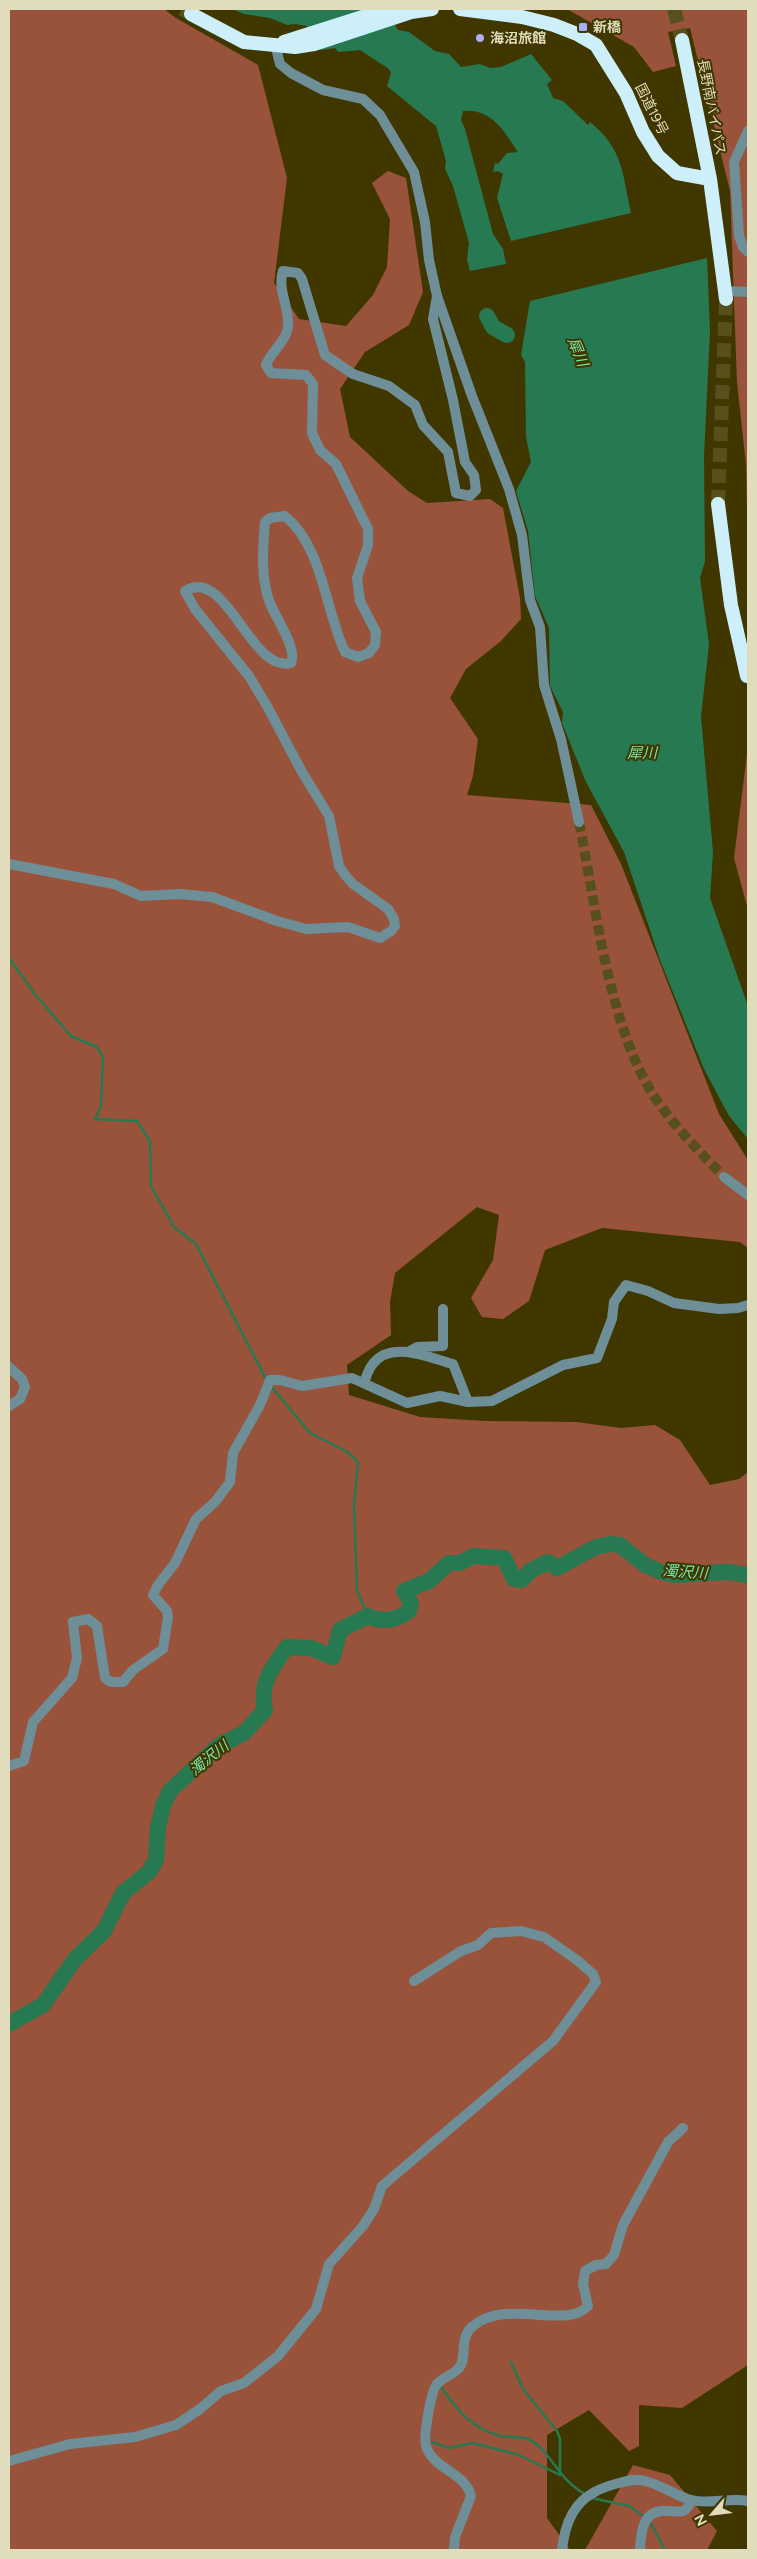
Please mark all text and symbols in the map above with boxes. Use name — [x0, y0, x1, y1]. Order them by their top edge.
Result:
place label: 新橋 — [593, 19, 621, 36]
marker: 新橋 — [577, 21, 589, 33]
place label: 海沼旅館 — [490, 30, 546, 47]
marker: 海沼旅館 — [474, 32, 486, 44]
street label: 長野南バイパス — [694, 58, 729, 157]
street label: 国道19号 — [631, 81, 672, 138]
water label: 犀川 — [564, 335, 593, 371]
water label: 犀川 — [627, 744, 659, 762]
water label: 濁沢川 — [662, 1561, 710, 1583]
water label: 濁沢川 — [186, 1736, 234, 1779]
north arrow — [687, 2489, 737, 2539]
text: N — [691, 2511, 711, 2529]

